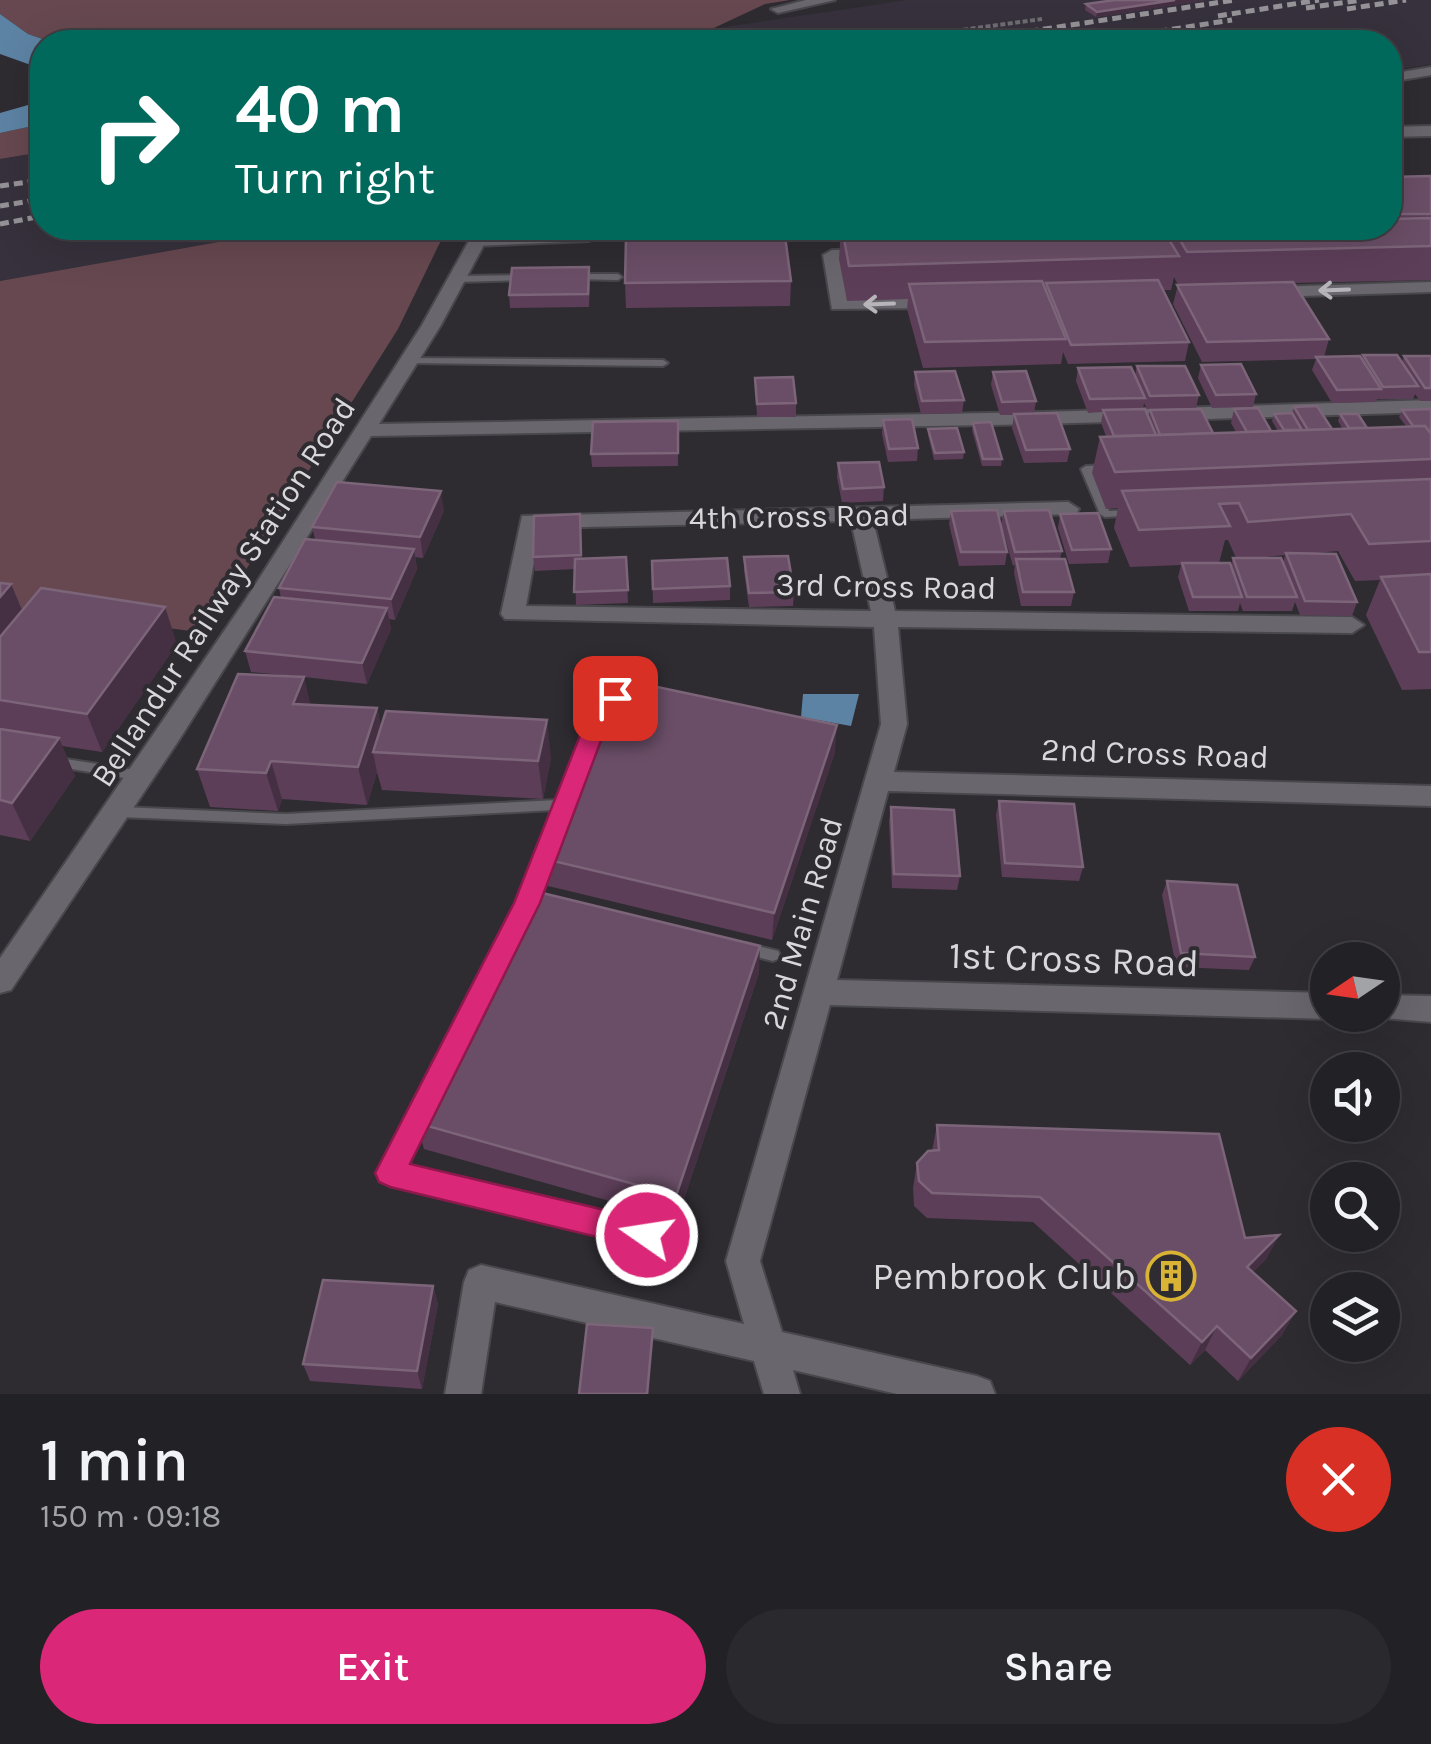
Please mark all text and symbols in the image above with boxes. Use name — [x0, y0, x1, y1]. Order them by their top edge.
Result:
text: 40 m — [235, 68, 405, 150]
icon: right — [70, 70, 200, 200]
text: Turn right — [235, 152, 435, 204]
one-way arrow — [1318, 281, 1350, 300]
one-way arrow — [863, 295, 895, 314]
street label: Bellandur Railway Station Road — [84, 391, 363, 794]
street label: 4th Cross Road — [689, 496, 910, 537]
street label: 3rd Cross Road — [775, 566, 997, 607]
pin — [573, 656, 658, 741]
icon: arrive — [588, 671, 643, 726]
street label: 2nd Cross Road — [1040, 731, 1270, 776]
street label: 2nd Main Road — [754, 813, 850, 1034]
street label: 1st Cross Road — [948, 933, 1200, 986]
north arrow — [1310, 942, 1400, 1032]
map controls — [1310, 942, 1400, 1362]
button: sound — [1310, 1052, 1400, 1142]
button: search — [1310, 1162, 1400, 1252]
position arrow — [595, 1183, 699, 1287]
building icon: Pembrook Club — [1145, 1250, 1197, 1302]
place label: Pembrook Club — [872, 1254, 1136, 1299]
button: layers — [1310, 1272, 1400, 1362]
text: 1 min — [40, 1425, 189, 1495]
button: close — [1286, 1427, 1391, 1532]
text: 150 m · 09:18 — [40, 1498, 221, 1535]
button: Exit — [40, 1609, 706, 1724]
button: Share — [726, 1609, 1391, 1724]

